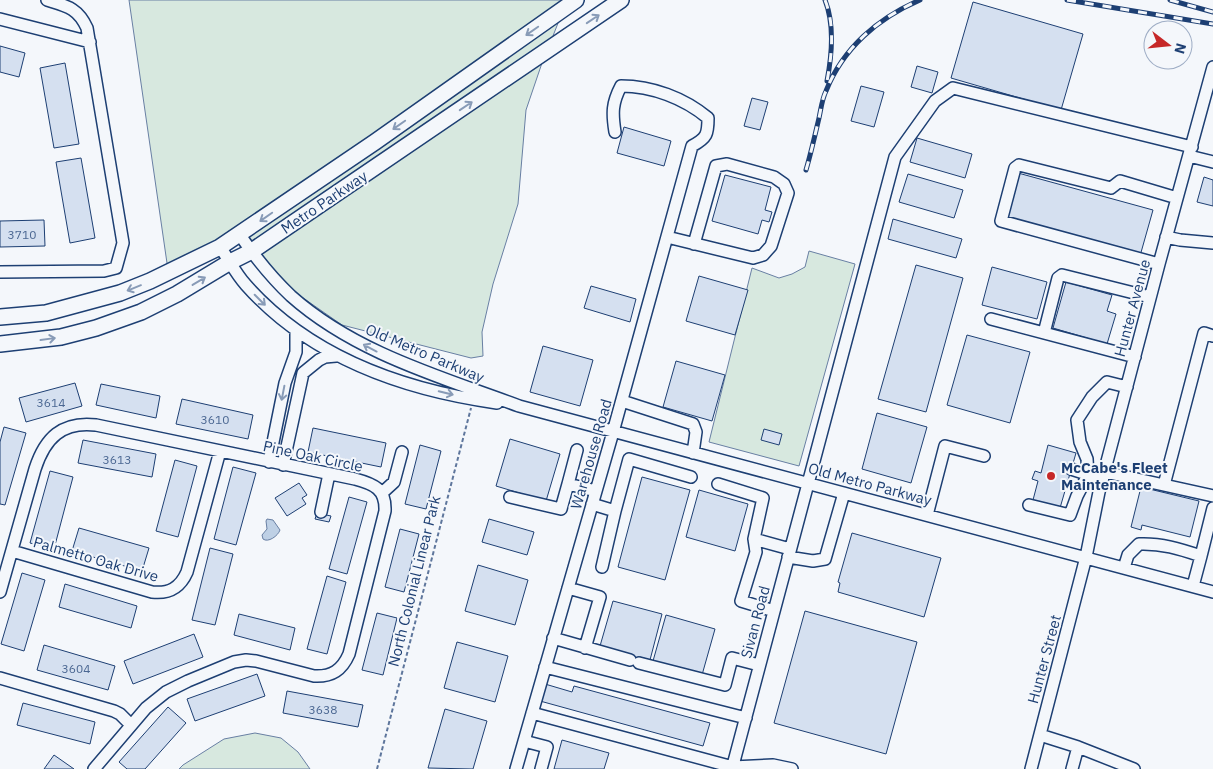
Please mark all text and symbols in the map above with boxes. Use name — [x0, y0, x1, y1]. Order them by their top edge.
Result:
one-way arrow — [585, 14, 599, 24]
north arrow — [1143, 20, 1193, 70]
one-way arrow — [525, 26, 539, 36]
text: N — [1170, 41, 1191, 56]
one-way arrow — [459, 101, 473, 111]
one-way arrow — [393, 120, 407, 130]
street label: Metro Parkway — [277, 166, 371, 238]
one-way arrow — [259, 212, 273, 222]
house number: 3710 — [8, 227, 36, 242]
street label: Hunter Avenue — [1110, 257, 1154, 359]
one-way arrow — [192, 276, 206, 286]
one-way arrow — [127, 283, 142, 293]
one-way arrow — [254, 293, 266, 305]
street label: Old Metro Parkway — [363, 319, 488, 387]
one-way arrow — [40, 334, 56, 344]
one-way arrow — [363, 343, 378, 353]
one-way arrow — [277, 385, 287, 401]
one-way arrow — [437, 389, 453, 398]
house number: 3614 — [37, 395, 65, 410]
street label: Warehouse Road — [566, 397, 616, 511]
house number: 3610 — [201, 412, 229, 427]
street label: Pine Oak Circle — [261, 436, 365, 476]
house number: 3613 — [103, 452, 131, 467]
street label: Old Metro Parkway — [806, 458, 934, 510]
place label: McCabe's Fleet Maintenance — [1061, 458, 1168, 494]
marker: McCabe's Fleet Maintenance — [1045, 470, 1057, 482]
street label: North Colonial Linear Park — [384, 494, 444, 668]
street label: Palmetto Oak Drive — [31, 532, 161, 586]
street label: Sivan Road — [736, 584, 774, 660]
street label: Hunter Street — [1023, 612, 1065, 706]
house number: 3604 — [62, 661, 90, 676]
house number: 3638 — [309, 702, 337, 717]

